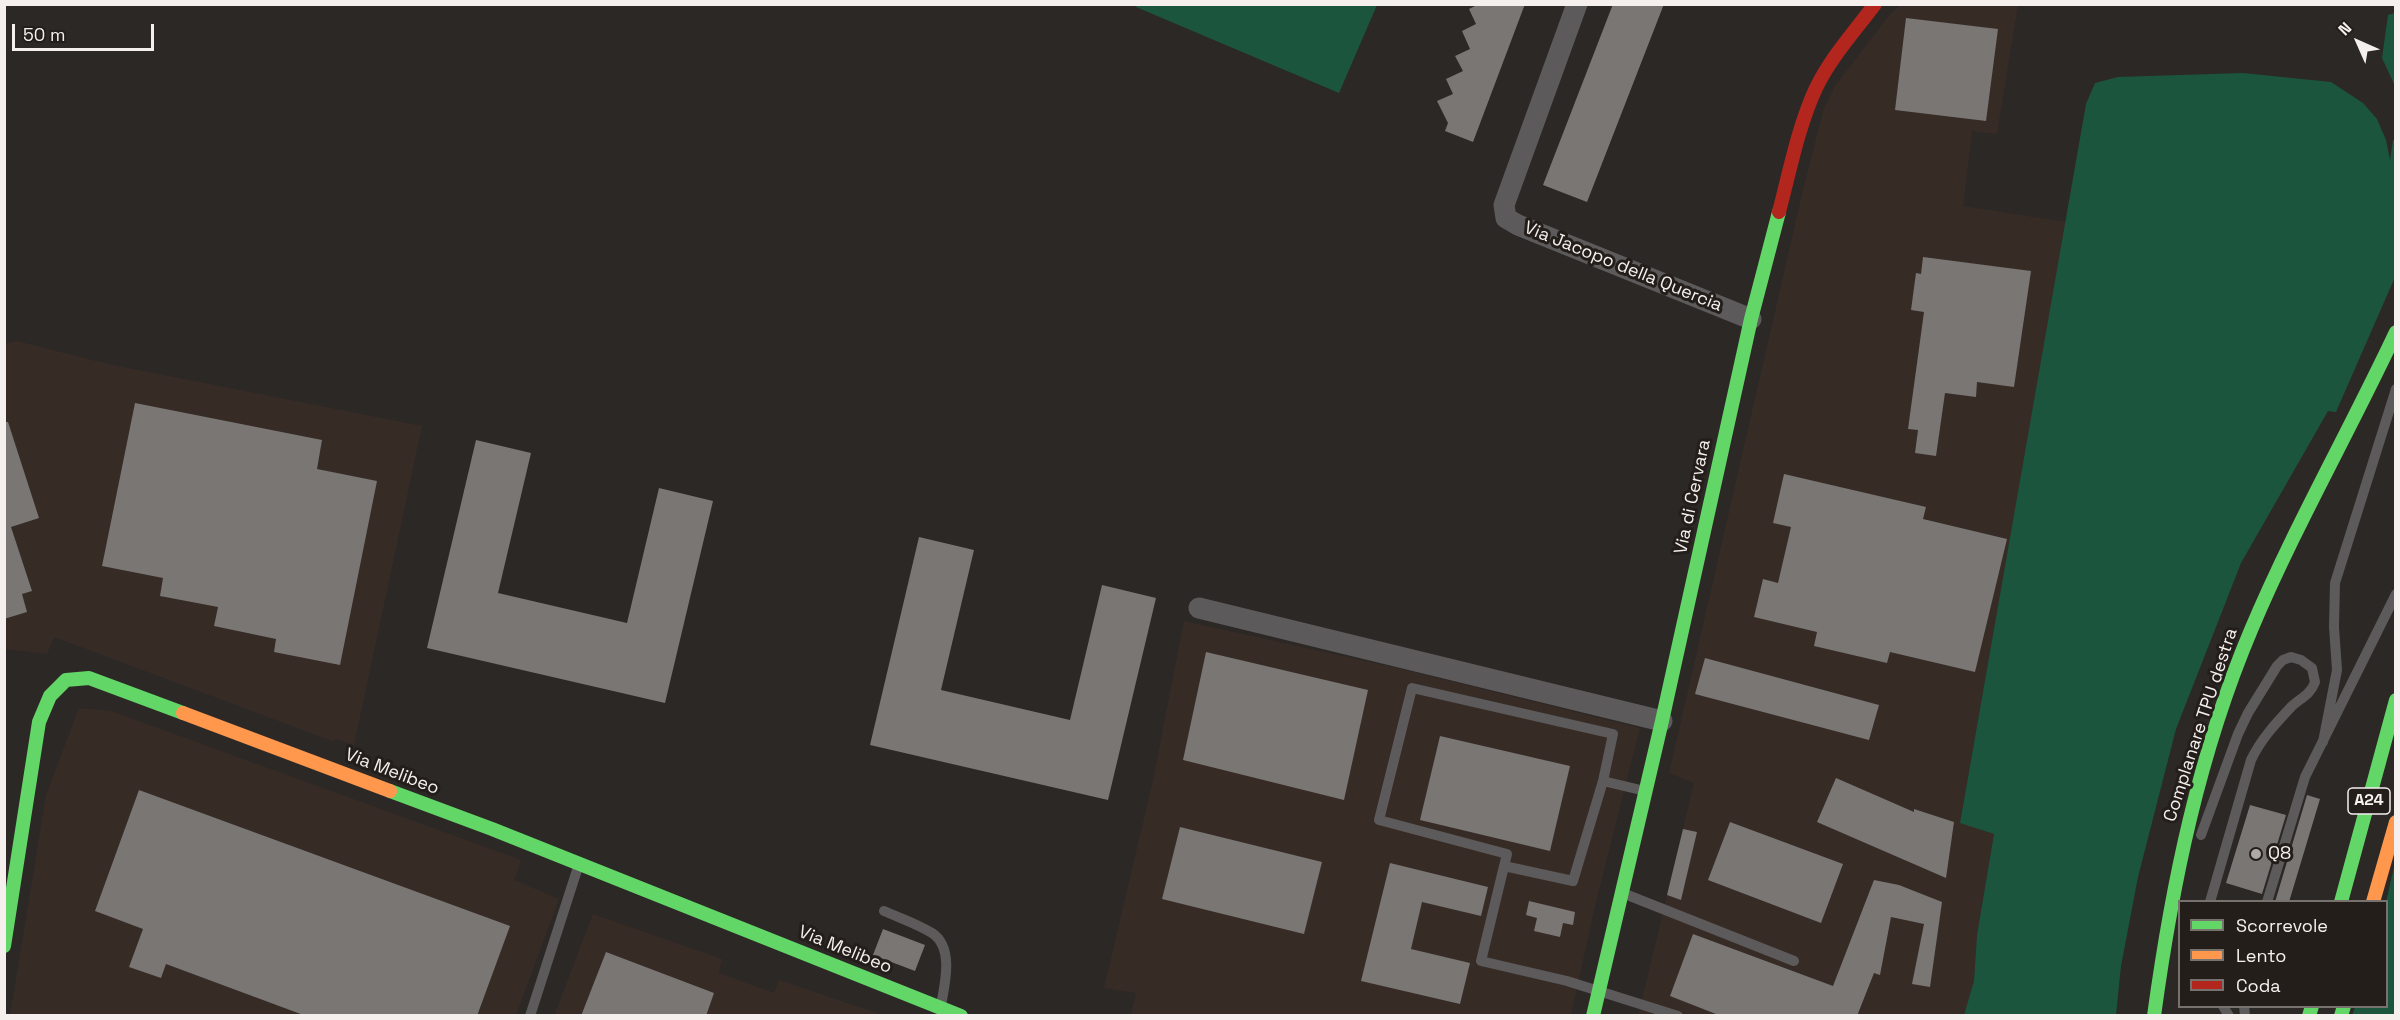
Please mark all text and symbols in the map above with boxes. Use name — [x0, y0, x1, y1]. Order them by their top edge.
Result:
scale bar — [15, 12, 158, 50]
north arrow — [2328, 12, 2388, 72]
text: N — [2334, 18, 2356, 40]
text: 50 m — [23, 23, 65, 46]
street label: Via Jacopo della Quercia — [1521, 217, 1725, 317]
street label: Via di Cervara — [1670, 438, 1716, 556]
street label: Complanare TPU destra — [2159, 625, 2243, 825]
street label: Via Melibeo — [342, 744, 442, 800]
road number: A24 — [2348, 788, 2390, 814]
place label: Q8 — [2268, 843, 2291, 865]
marker: Q8 — [2249, 847, 2263, 861]
legend — [2178, 900, 2388, 1008]
text: Scorrevole — [2236, 914, 2328, 937]
street label: Via Melibeo — [795, 921, 895, 979]
text: Lento — [2236, 944, 2286, 967]
text: Coda — [2236, 974, 2281, 997]

